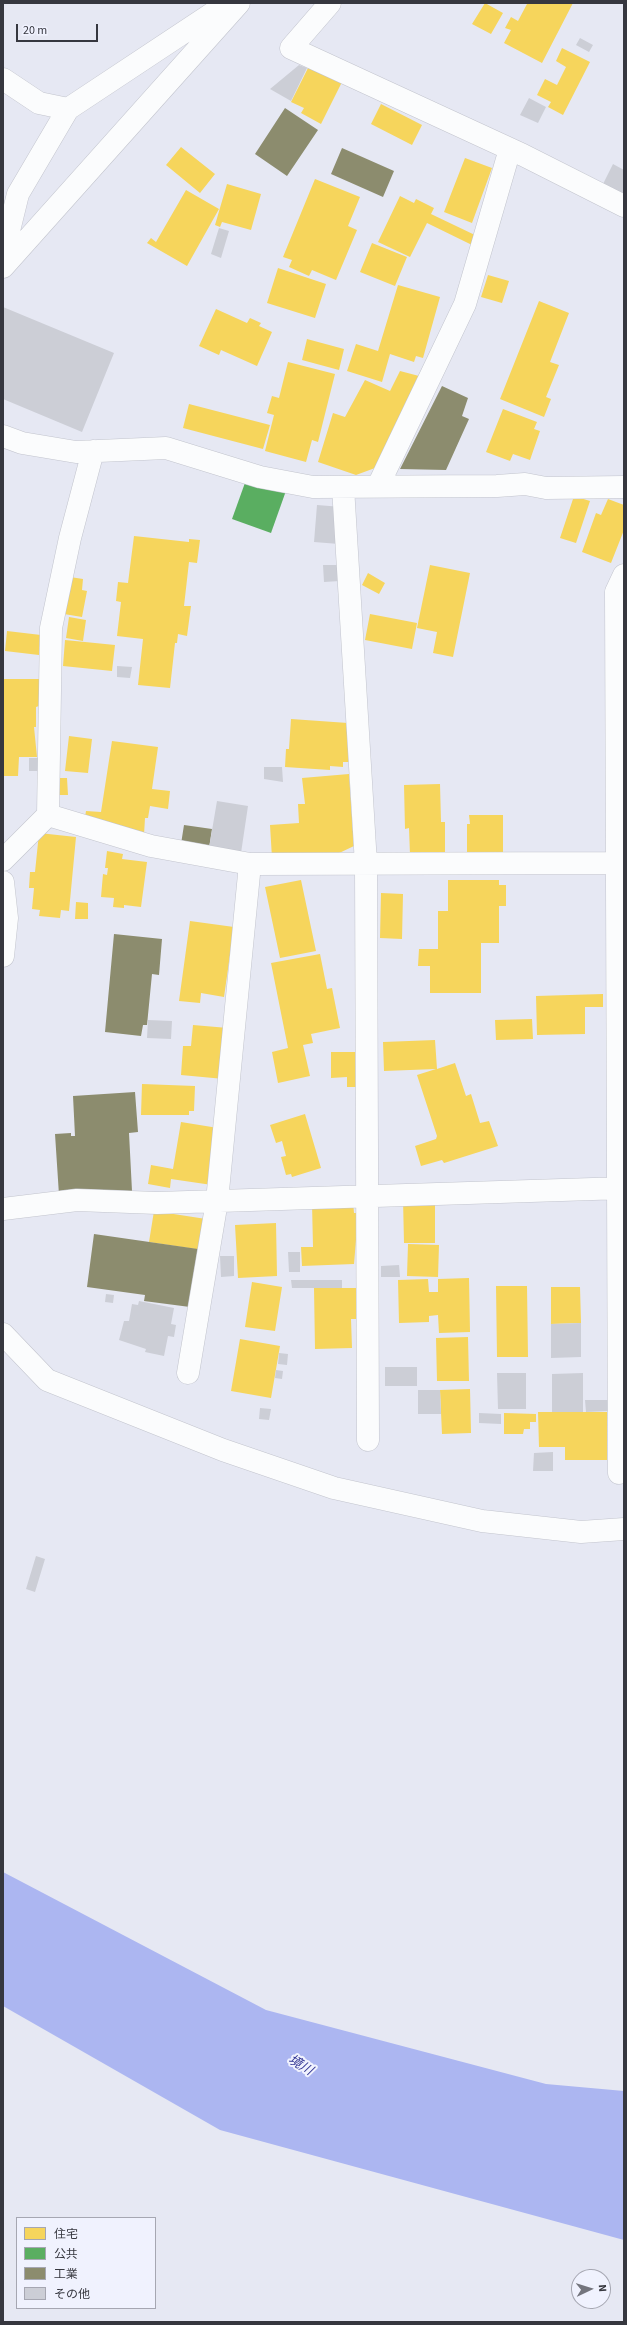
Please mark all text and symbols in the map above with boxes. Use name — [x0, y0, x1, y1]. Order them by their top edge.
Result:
scale bar — [18, 16, 100, 42]
text: 20 m — [23, 22, 47, 39]
water label: 境川 — [285, 2053, 315, 2079]
legend — [16, 2217, 156, 2309]
text: 住宅 — [54, 2226, 78, 2243]
text: 公共 — [54, 2246, 78, 2263]
text: 工業 — [54, 2266, 78, 2283]
north arrow — [571, 2269, 611, 2309]
text: N — [595, 2284, 610, 2292]
text: その他 — [54, 2286, 90, 2303]

